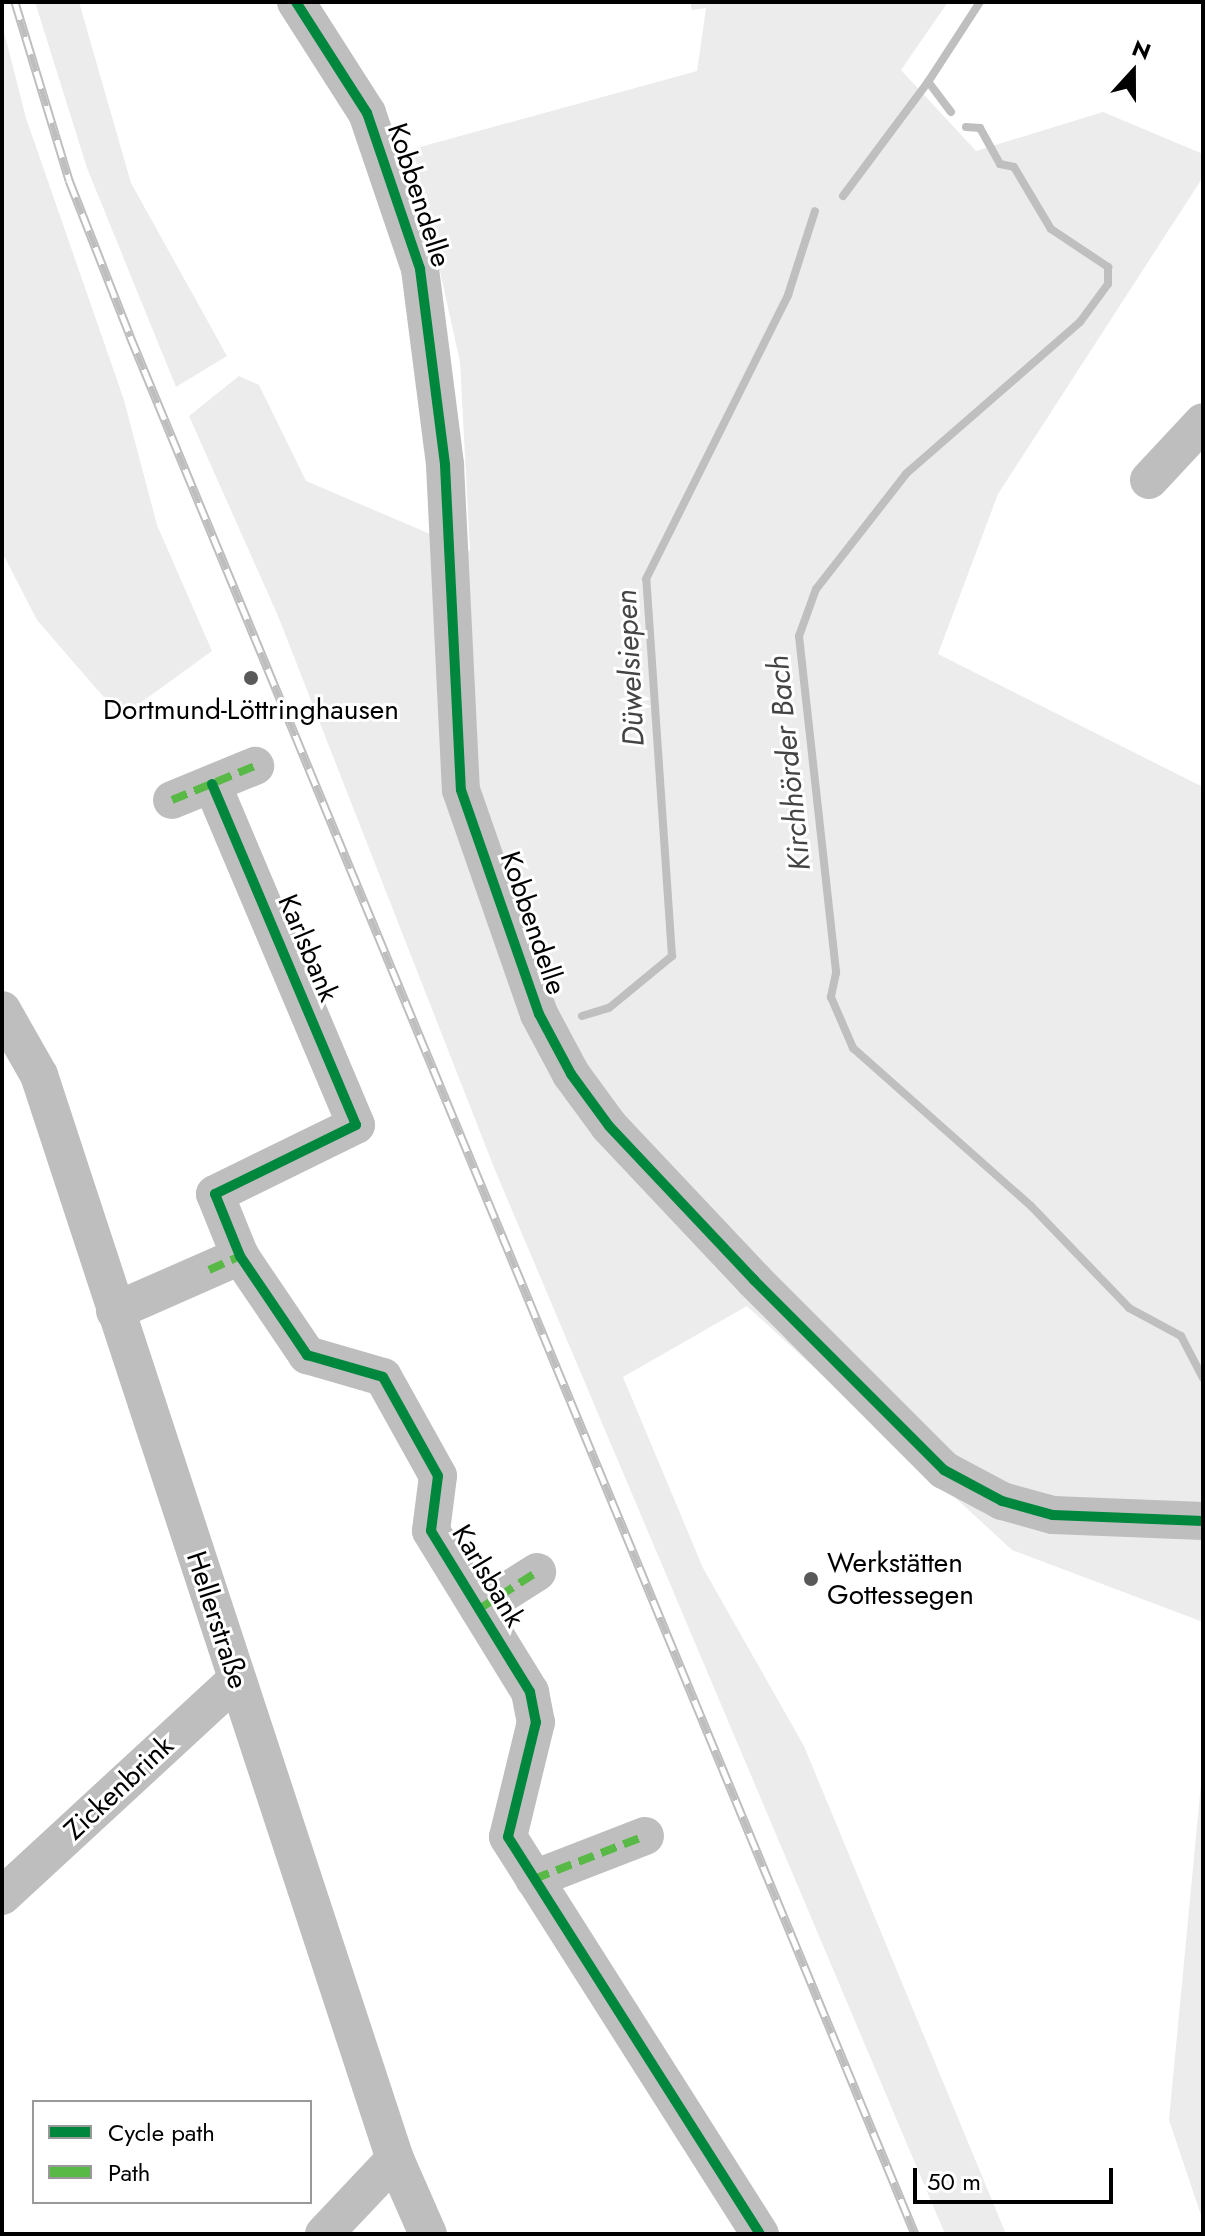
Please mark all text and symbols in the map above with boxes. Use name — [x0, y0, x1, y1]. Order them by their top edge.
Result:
north arrow — [1093, 32, 1173, 112]
text: N — [1128, 32, 1155, 68]
street label: Kobbendelle — [380, 119, 458, 271]
water label: Düwelsiepen — [608, 589, 652, 747]
water label: Kirchhörder Bach — [760, 653, 818, 873]
marker: Dortmund-Löttringhausen — [240, 667, 262, 689]
place label: Dortmund-Löttringhausen — [103, 693, 399, 727]
street label: Kobbendelle — [493, 847, 573, 999]
street label: Karlsbank — [270, 889, 346, 1007]
street label: Karlsbank — [444, 1519, 532, 1633]
place label: Werkstätten Gottessegen — [827, 1546, 974, 1612]
street label: Hellerstraße — [179, 1547, 255, 1693]
marker: Werkstätten Gottessegen — [802, 1570, 820, 1588]
street label: Zickenbrink — [58, 1729, 180, 1847]
legend — [32, 2100, 312, 2204]
text: Cycle path — [108, 2115, 215, 2150]
scale bar — [917, 2152, 1117, 2202]
text: Path — [108, 2155, 150, 2190]
text: 50 m — [927, 2164, 981, 2199]

